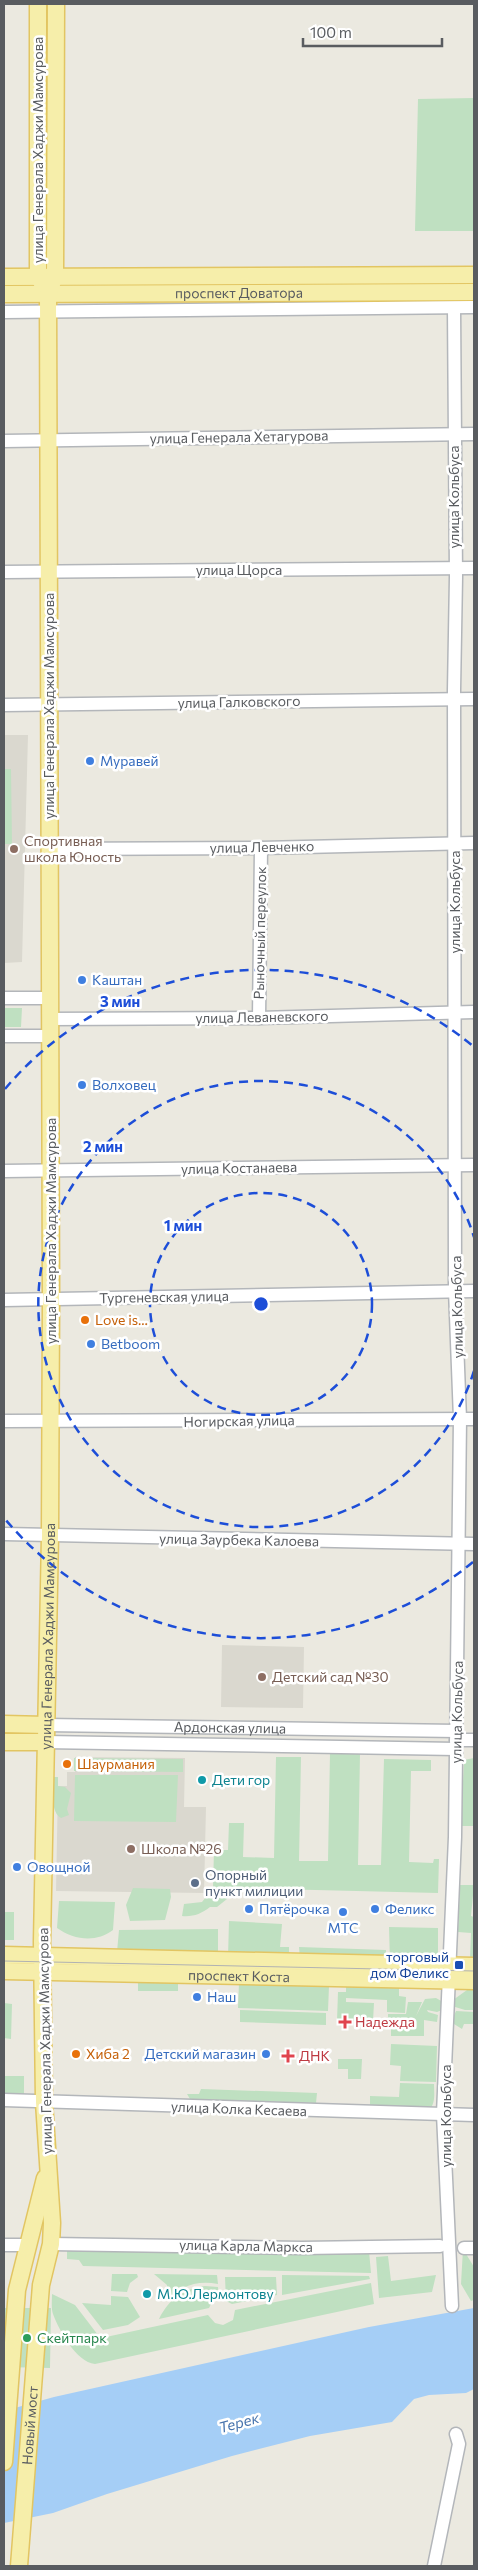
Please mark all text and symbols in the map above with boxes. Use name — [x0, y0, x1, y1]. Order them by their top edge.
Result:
scale bar — [303, 15, 442, 47]
text: 100 m — [310, 23, 352, 41]
street label: улица Генерала Хаджи Мамсурова — [29, 37, 46, 263]
street label: проспект Доватора — [175, 284, 303, 301]
street label: улица Генерала Хетагурова — [149, 426, 329, 447]
street label: улица Кольбуса — [445, 446, 462, 548]
street label: улица Щорса — [196, 561, 282, 578]
street label: улица Генерала Хаджи Мамсурова — [40, 593, 57, 819]
street label: улица Галковского — [177, 692, 301, 711]
place label: Муравей — [100, 752, 158, 769]
marker: Муравей — [84, 755, 96, 767]
place label: Спортивная школа Юность — [24, 832, 121, 865]
street label: улица Левченко — [210, 837, 314, 856]
marker: Спортивная школа Юность — [8, 843, 20, 855]
street label: улица Кольбуса — [446, 851, 463, 953]
street label: Рыночный переулок — [250, 866, 269, 1000]
place label: Каштан — [92, 971, 142, 988]
marker: Каштан — [76, 974, 88, 986]
text: 3 мин — [100, 992, 140, 1010]
street label: улица Леваневского — [195, 1007, 329, 1026]
place label: Волховец — [92, 1076, 156, 1093]
marker: Волховец — [76, 1079, 88, 1091]
street label: улица Генерала Хаджи Мамсурова — [42, 1118, 59, 1344]
text: 2 мин — [83, 1137, 123, 1155]
street label: улица Костанаева — [181, 1158, 297, 1177]
text: 1 мин — [164, 1216, 202, 1234]
street label: улица Кольбуса — [447, 1255, 466, 1359]
street label: Тургеневская улица — [99, 1287, 229, 1306]
centre of rings — [252, 1295, 270, 1313]
place label: Love is... — [95, 1311, 148, 1328]
marker: Love is... — [79, 1314, 91, 1326]
place label: Betboom — [101, 1335, 160, 1352]
marker: Betboom — [85, 1338, 97, 1350]
street label: Ногирская улица — [183, 1411, 295, 1430]
street label: улица Генерала Хаджи Мамсурова — [37, 1523, 58, 1750]
street label: улица Заурбека Калоева — [159, 1530, 319, 1549]
street label: улица Кольбуса — [447, 1660, 466, 1764]
place label: Детский сад №30 — [272, 1668, 389, 1685]
marker: Детский сад №30 — [256, 1671, 268, 1683]
street label: Ардонская улица — [174, 1718, 286, 1737]
place label: Шаурмания — [77, 1755, 155, 1772]
marker: Шаурмания — [61, 1758, 73, 1770]
place label: Дети гор — [212, 1771, 270, 1788]
marker: Дети гор — [196, 1774, 208, 1786]
place label: Школа №26 — [141, 1840, 222, 1857]
marker: Школа №26 — [125, 1843, 137, 1855]
place label: Овощной — [27, 1858, 90, 1875]
marker: Овощной — [11, 1861, 23, 1873]
place label: Опорный пункт милиции — [205, 1866, 303, 1899]
marker: Опорный пункт милиции — [189, 1877, 201, 1889]
place label: Пятёрочка — [259, 1900, 329, 1917]
place label: Феликс — [385, 1900, 435, 1917]
marker: Пятёрочка — [243, 1903, 255, 1915]
marker: Феликс — [369, 1903, 381, 1915]
marker: МТС — [337, 1906, 349, 1918]
place label: МТС — [327, 1919, 359, 1936]
street label: улица Генерала Хаджи Мамсурова — [34, 1928, 55, 2154]
place label: торговый дом Феликс — [370, 1948, 449, 1981]
marker: торговый дом Феликс — [453, 1959, 465, 1971]
street label: проспект Коста — [188, 1966, 290, 1985]
place label: Наш — [207, 1988, 236, 2005]
marker: Наш — [191, 1991, 203, 2003]
place label: Надежда — [355, 2013, 415, 2030]
marker: Надежда — [339, 2016, 351, 2028]
place label: Хиба 2 — [86, 2045, 130, 2062]
place label: Детский магазин — [145, 2045, 256, 2062]
place label: ДНК — [299, 2047, 330, 2064]
marker: Хиба 2 — [70, 2048, 82, 2060]
marker: Детский магазин — [260, 2048, 272, 2060]
marker: ДНК — [281, 2049, 295, 2063]
street label: улица Кольбуса — [437, 2065, 454, 2167]
street label: улица Колка Кесаева — [171, 2098, 307, 2119]
street label: улица Карла Маркса — [179, 2236, 313, 2255]
place label: М.Ю.Лермонтову — [157, 2285, 274, 2302]
marker: М.Ю.Лермонтову — [141, 2288, 153, 2300]
place label: Скейтпарк — [37, 2329, 107, 2346]
marker: Скейтпарк — [21, 2332, 33, 2344]
street label: Новый мост — [18, 2385, 41, 2465]
water label: Терек — [217, 2408, 262, 2436]

